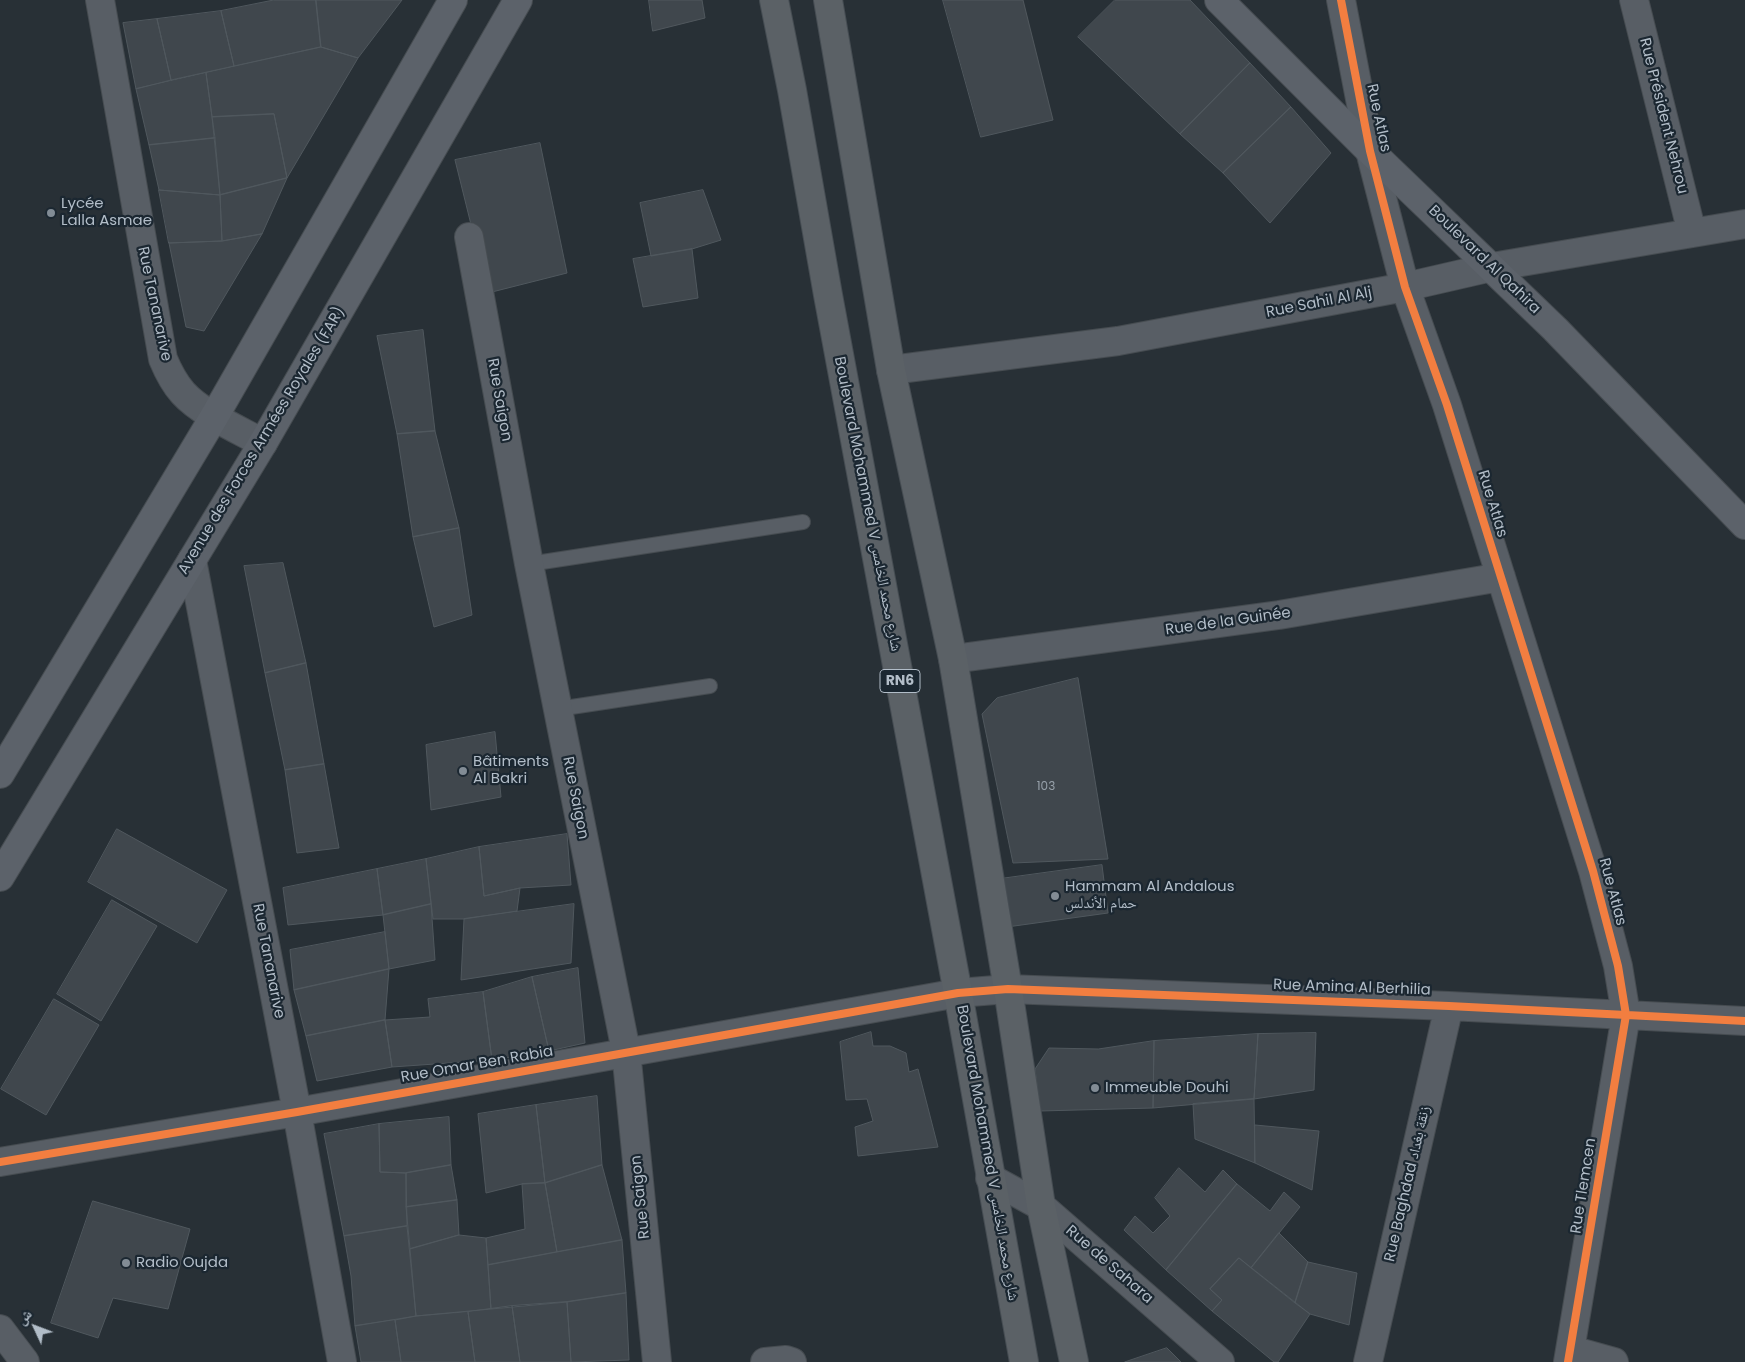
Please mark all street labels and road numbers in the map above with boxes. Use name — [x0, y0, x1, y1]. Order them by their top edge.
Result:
street label: Rue Président Nehrou — [1635, 36, 1691, 196]
street label: Rue Atlas — [1362, 82, 1394, 154]
street label: Boulevard Al Qahira — [1424, 202, 1544, 318]
street label: Rue Tananarive — [133, 245, 175, 363]
street label: Rue Sahil Al Alj — [1265, 284, 1373, 322]
street label: Avenue des Forces Armées Royales (FAR) — [175, 304, 349, 578]
street label: Boulevard Mohammed V شارع محمد الخامس — [830, 355, 904, 653]
street label: Rue Saigon — [483, 357, 515, 443]
street label: Rue Atlas — [1473, 468, 1511, 540]
street label: Rue de la Guinée — [1164, 604, 1292, 640]
road number: RN6 — [880, 669, 920, 692]
street label: Rue Saigon — [558, 755, 592, 841]
street label: Rue Atlas — [1594, 856, 1630, 928]
street label: Rue Tananarive — [248, 902, 288, 1020]
street label: Rue Amina Al Berhilia — [1273, 976, 1431, 1000]
street label: Boulevard Mohammed V شارع محمد الخامس — [952, 1004, 1022, 1302]
street label: Rue Omar Ben Rabia — [399, 1043, 555, 1087]
street label: Rue Baghdad زنقة بغداد — [1381, 1104, 1435, 1264]
street label: Rue Tlemcen — [1568, 1137, 1600, 1235]
street label: Rue Saigon — [628, 1154, 654, 1240]
street label: Rue de Sahara — [1062, 1222, 1156, 1308]

